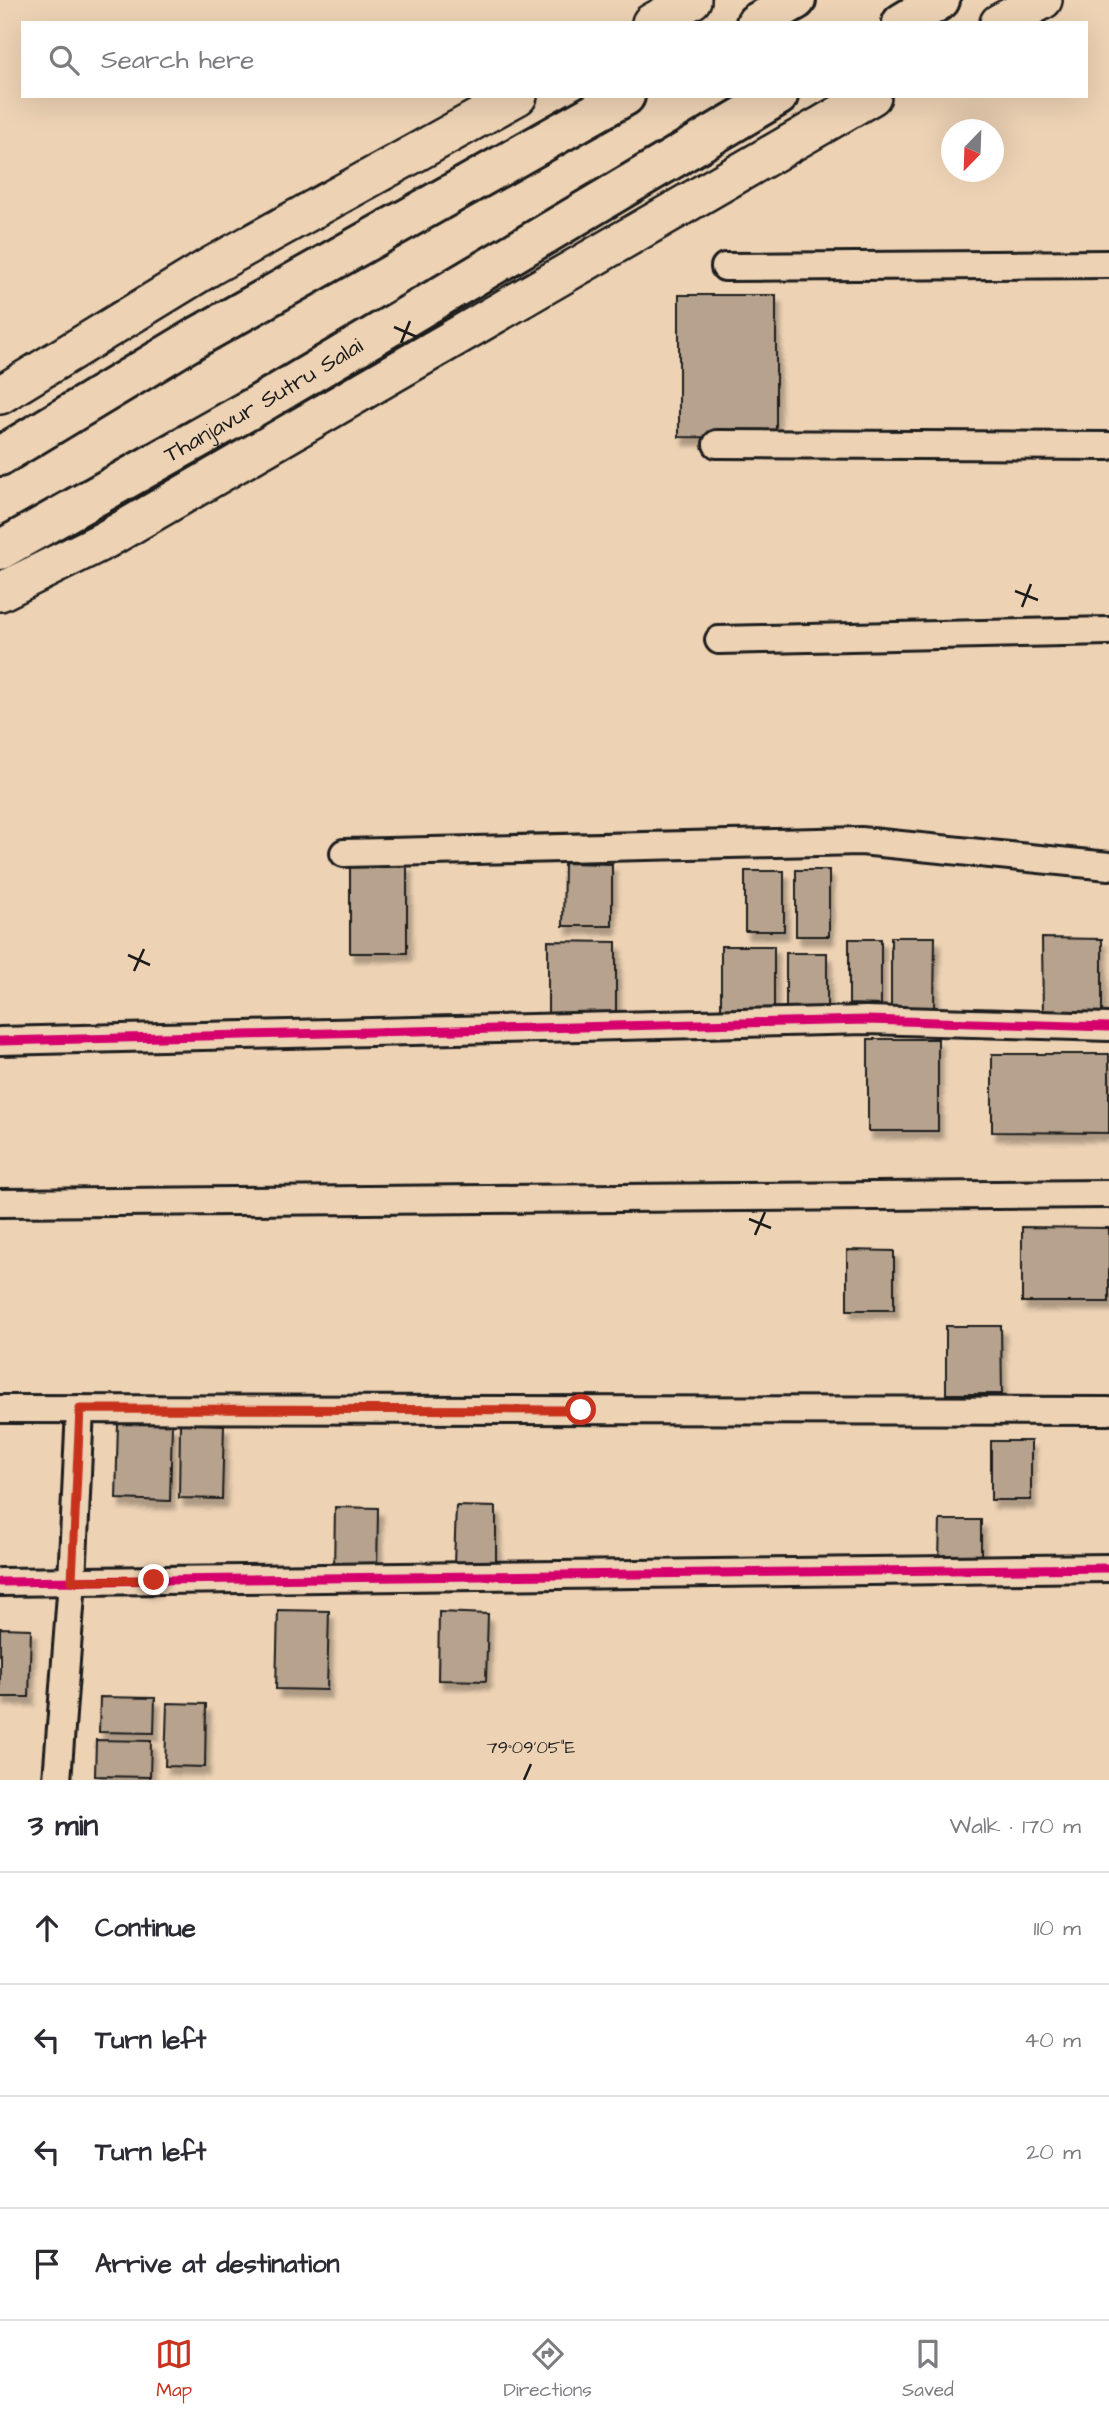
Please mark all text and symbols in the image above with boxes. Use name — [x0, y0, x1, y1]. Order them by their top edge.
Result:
search box — [21, 21, 1088, 98]
icon: search — [45, 41, 83, 79]
text: Search here — [101, 42, 254, 78]
north arrow — [941, 119, 1004, 182]
street label: Thanjavur Sutru Salai — [158, 330, 369, 471]
route start — [565, 1394, 596, 1425]
route end — [138, 1564, 169, 1595]
text: 79°09'05"E — [487, 1735, 576, 1760]
text: 3 min — [28, 1805, 98, 1847]
text: Walk · 170 m — [950, 1810, 1081, 1842]
icon: ahead — [28, 1909, 66, 1947]
text: Continue — [95, 1910, 196, 1946]
text: 110 m — [1033, 1912, 1081, 1944]
icon: left — [28, 2021, 66, 2059]
text: Turn left — [95, 2022, 206, 2058]
text: 40 m — [1024, 2024, 1081, 2056]
icon: left — [28, 2133, 66, 2171]
text: Turn left — [95, 2134, 206, 2170]
text: 20 m — [1026, 2136, 1081, 2168]
icon: arrive — [28, 2245, 66, 2283]
text: Arrive at destination — [95, 2246, 340, 2282]
tab: Map — [155, 2335, 193, 2404]
tab: Directions — [503, 2335, 592, 2404]
tab: Saved — [902, 2335, 954, 2404]

